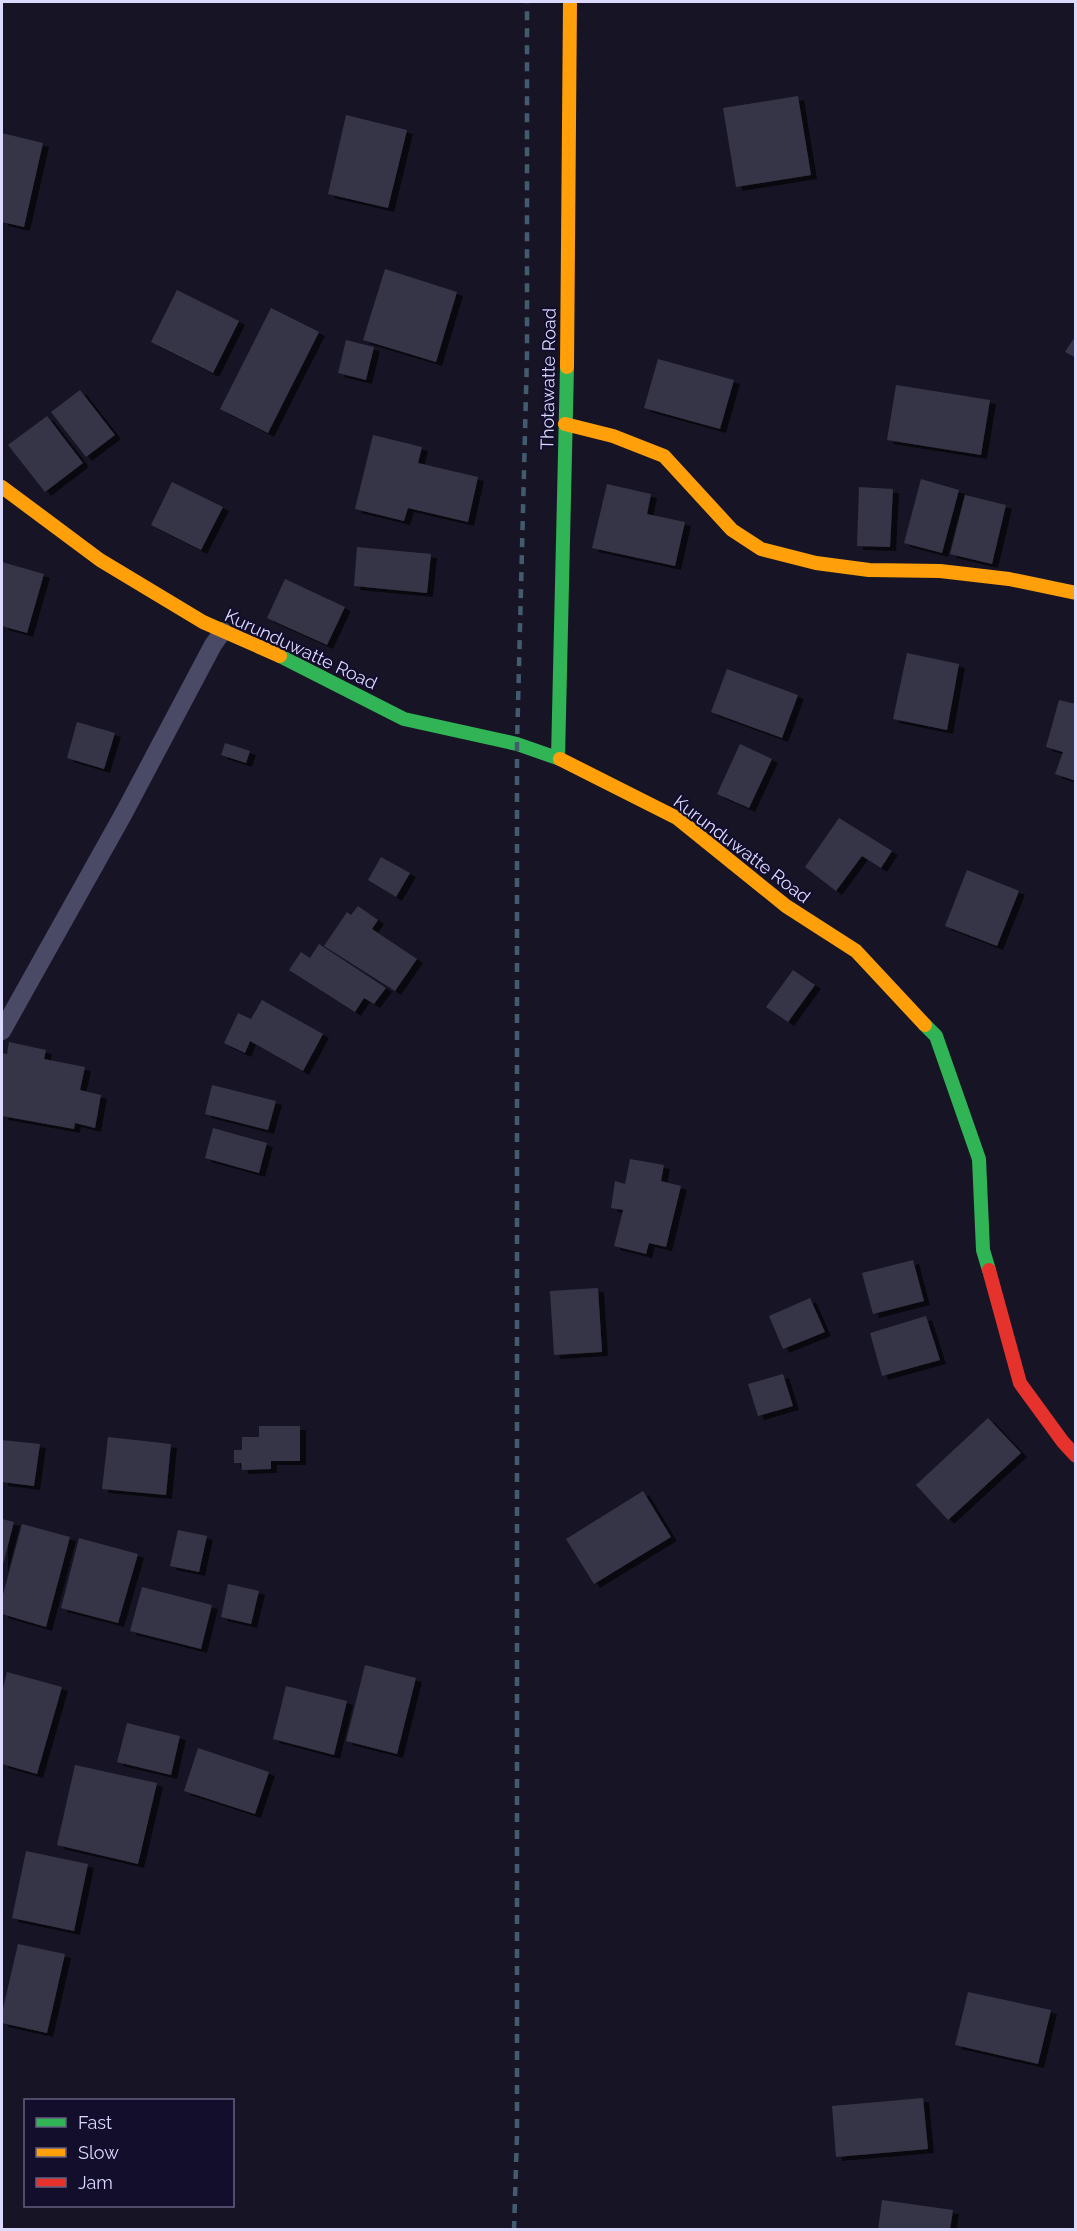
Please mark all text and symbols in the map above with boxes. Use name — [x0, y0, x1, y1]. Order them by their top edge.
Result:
street label: Thotawatte Road — [536, 308, 560, 450]
street label: Kurunduwatte Road — [221, 604, 381, 694]
street label: Kurunduwatte Road — [670, 791, 814, 907]
legend — [24, 2099, 234, 2207]
text: Fast — [78, 2112, 112, 2133]
text: Slow — [78, 2142, 119, 2163]
text: Jam — [78, 2172, 113, 2193]

